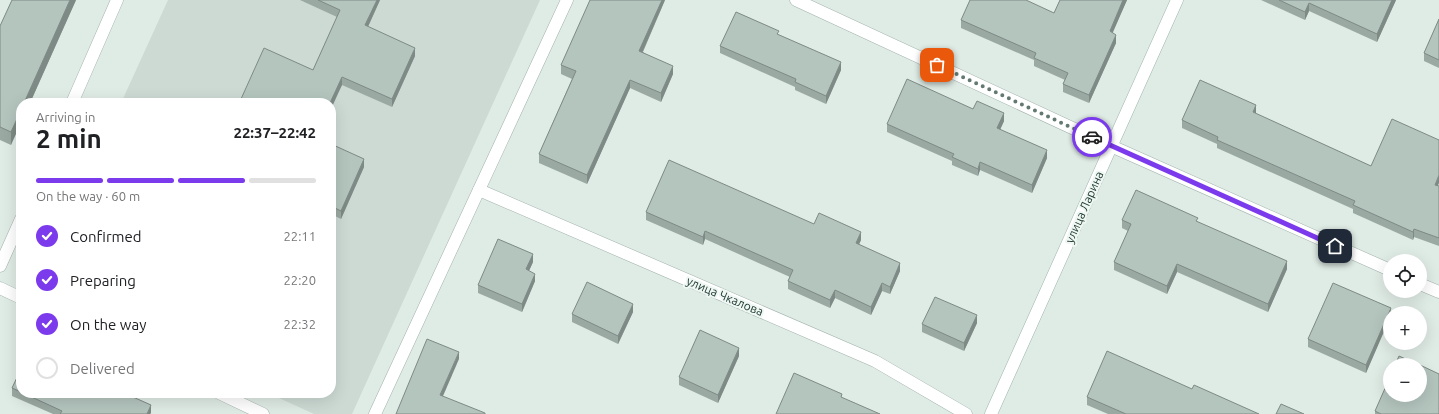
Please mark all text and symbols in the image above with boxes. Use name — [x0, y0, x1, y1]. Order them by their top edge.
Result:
pin — [920, 48, 954, 82]
icon: bag — [926, 54, 948, 76]
text: Arriving in — [36, 110, 95, 124]
courier — [1072, 117, 1112, 157]
text: 2 min — [36, 124, 102, 153]
text: 22:37–22:42 — [233, 124, 316, 141]
icon: car — [1081, 126, 1103, 148]
street label: улица Ларина — [1062, 169, 1106, 245]
text: On the way · 60 m — [36, 189, 140, 203]
icon: check — [36, 225, 58, 247]
text: Confirmed — [70, 228, 142, 245]
text: 22:11 — [283, 229, 316, 243]
pin — [1318, 229, 1352, 263]
icon: home — [1324, 235, 1346, 257]
map controls — [1383, 254, 1427, 402]
button: locate — [1383, 254, 1427, 298]
icon: check — [36, 269, 58, 291]
text: Preparing — [70, 272, 136, 289]
text: 22:20 — [283, 273, 316, 287]
street label: улица Чкалова — [685, 274, 765, 318]
button: + — [1383, 306, 1427, 350]
icon: check — [36, 313, 58, 335]
text: On the way — [70, 316, 146, 333]
text: 22:32 — [283, 317, 316, 331]
button: − — [1383, 358, 1427, 402]
text: Delivered — [70, 360, 135, 377]

